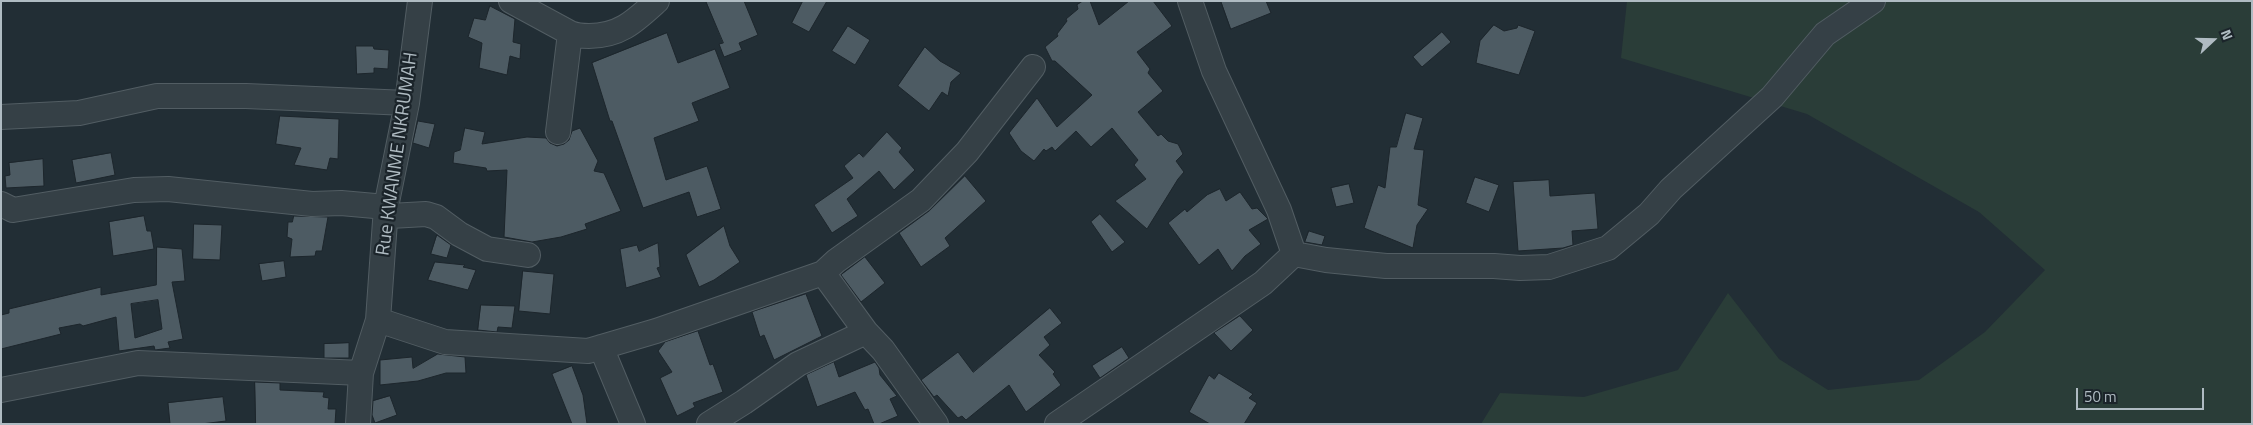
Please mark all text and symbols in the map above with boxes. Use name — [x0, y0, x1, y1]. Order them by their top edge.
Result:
north arrow — [2188, 15, 2238, 65]
text: N — [2216, 26, 2239, 43]
street label: Rue KWANME NKRUMAH — [372, 51, 424, 257]
scale bar — [2078, 378, 2206, 410]
text: 50 m — [2084, 385, 2117, 408]

